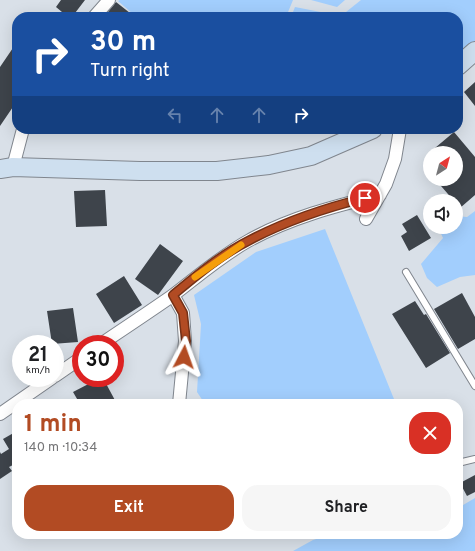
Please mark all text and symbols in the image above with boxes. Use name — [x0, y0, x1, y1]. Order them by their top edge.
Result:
text: 30 m — [90, 25, 156, 61]
icon: right — [24, 28, 76, 80]
text: Turn right — [90, 60, 170, 83]
icon: left — [164, 104, 186, 126]
icon: ahead — [206, 104, 228, 126]
icon: ahead — [248, 104, 270, 126]
icon: right — [290, 104, 312, 126]
north arrow — [423, 146, 463, 186]
map controls — [423, 146, 463, 234]
pin — [348, 181, 382, 215]
icon: arrive — [354, 187, 376, 209]
button: sound — [423, 194, 463, 234]
speed limit sign: 30 — [72, 335, 124, 387]
position arrow — [163, 336, 205, 378]
text: 21 — [28, 343, 48, 369]
text: km/h — [26, 364, 50, 377]
text: 1 min — [24, 410, 82, 440]
button: close — [409, 412, 451, 454]
text: 140 m · 10:34 — [24, 440, 97, 456]
button: Exit — [24, 485, 234, 531]
button: Share — [242, 485, 451, 531]

